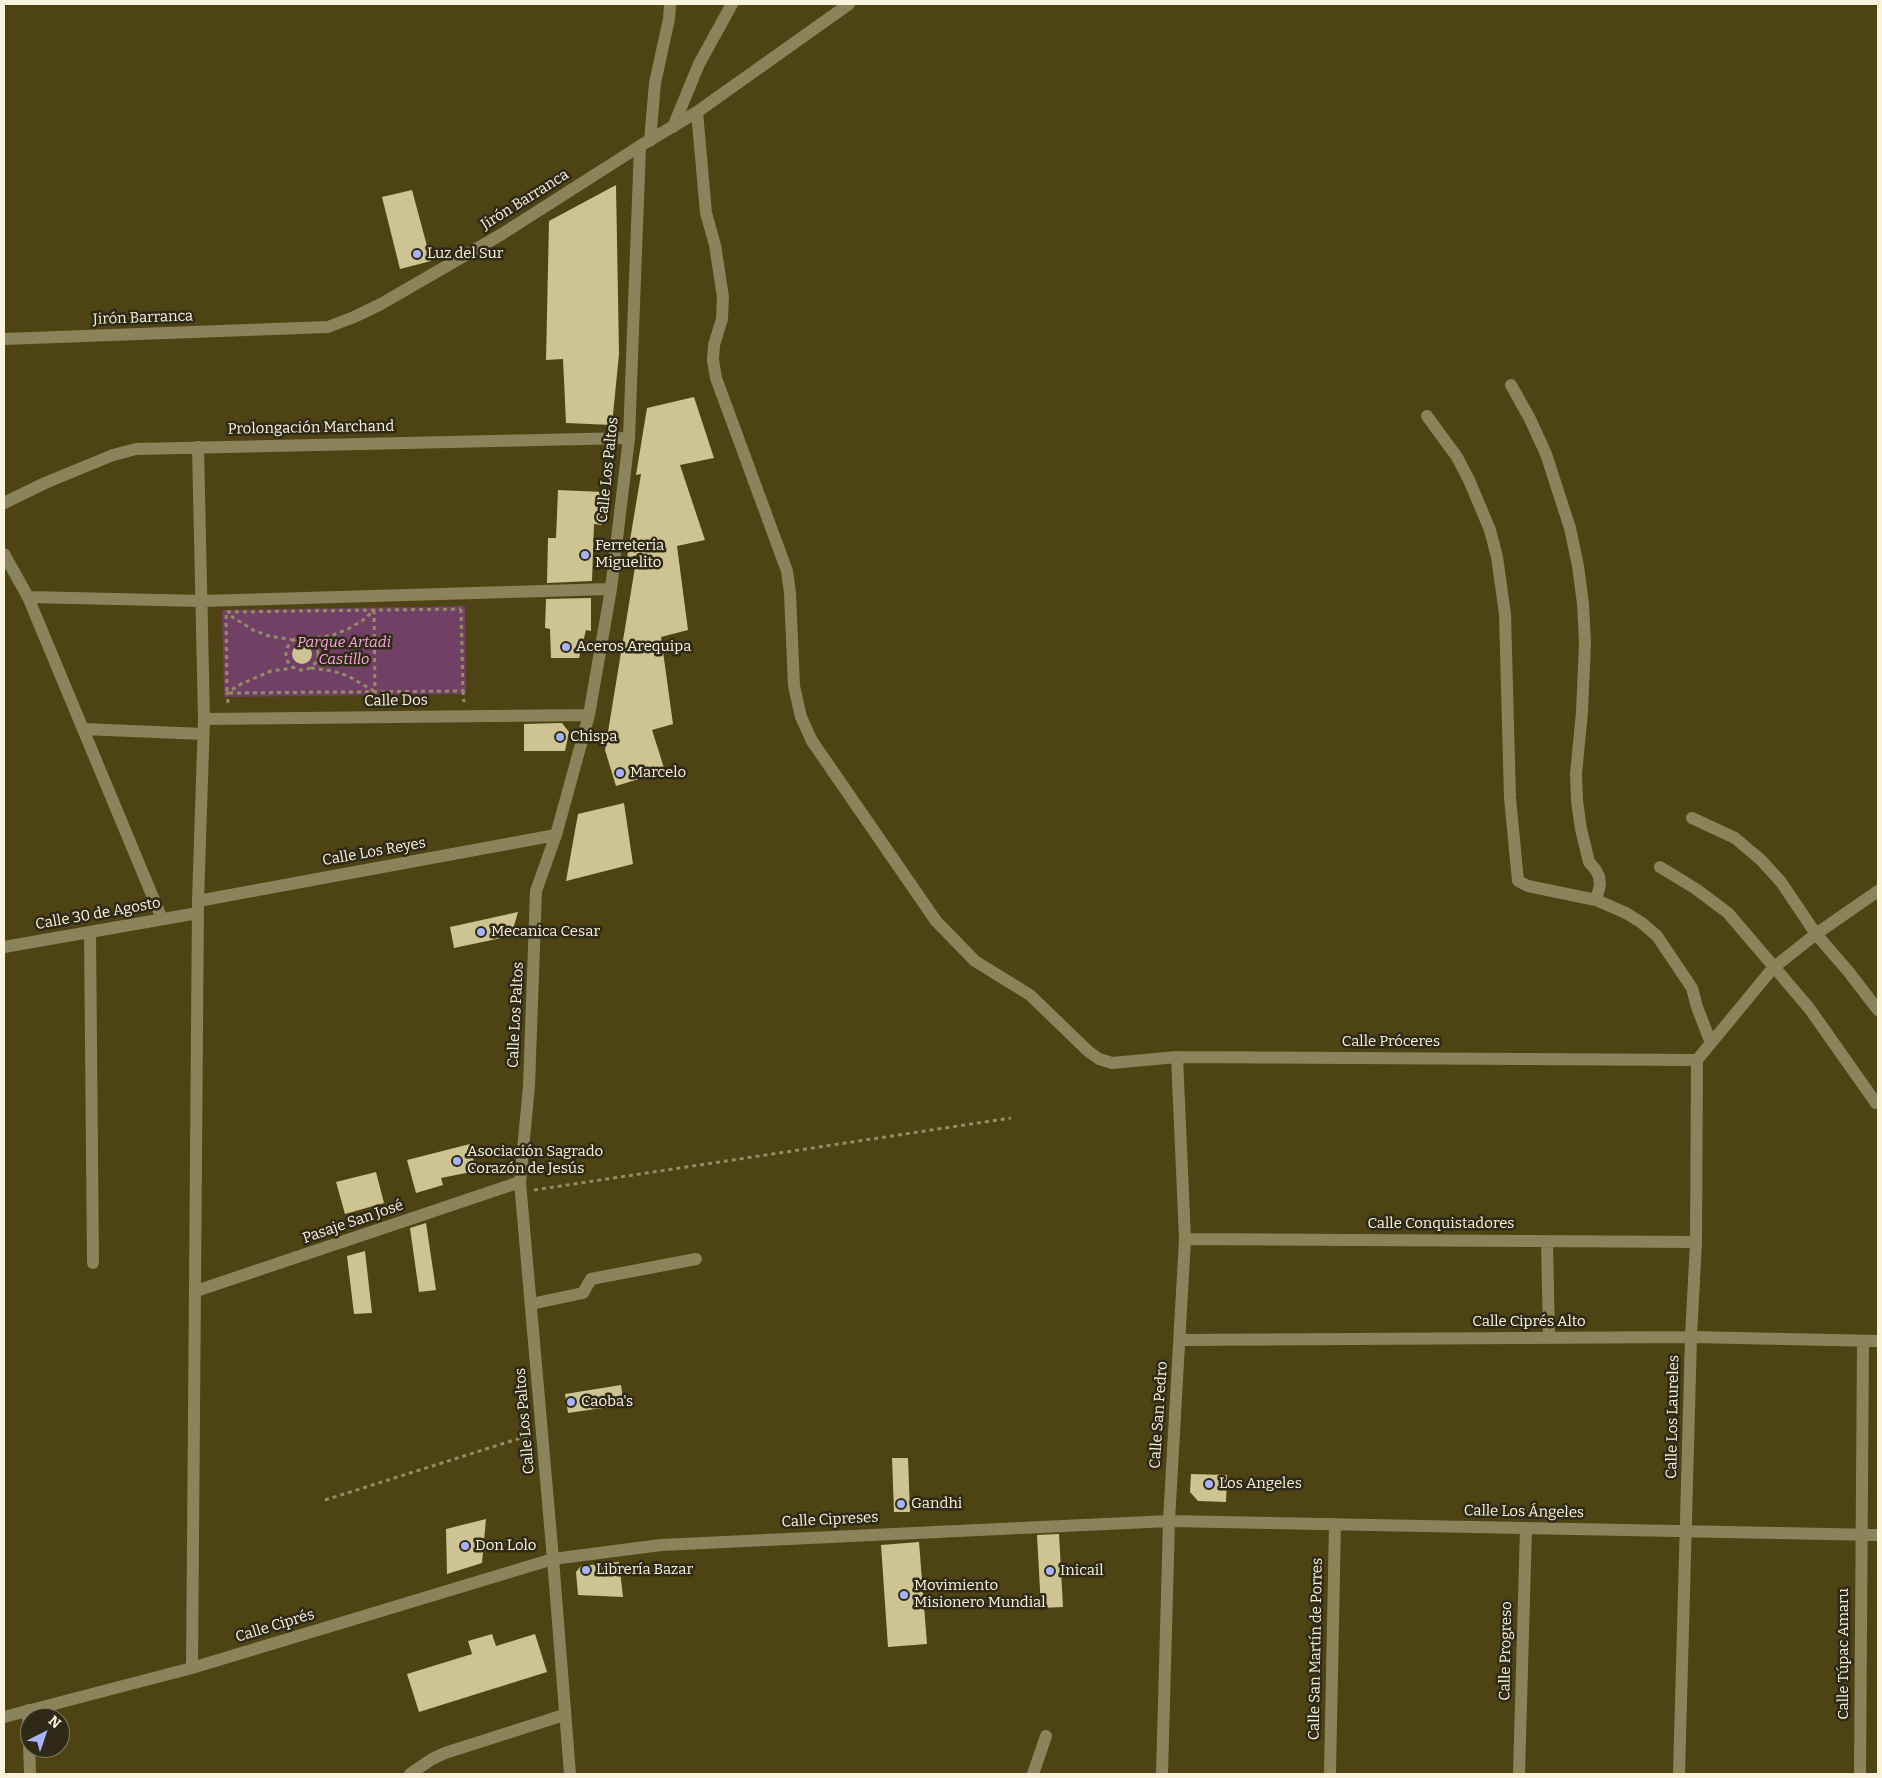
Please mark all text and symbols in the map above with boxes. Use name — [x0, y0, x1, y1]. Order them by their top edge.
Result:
street label: Jirón Barranca — [478, 166, 572, 234]
place label: Luz del Sur — [427, 245, 503, 263]
marker: Luz del Sur — [411, 248, 423, 260]
street label: Jirón Barranca — [93, 307, 193, 329]
street label: Calle Los Paltos — [593, 416, 623, 524]
street label: Prolongación Marchand — [228, 418, 394, 438]
place label: Ferreteria Miguelito — [595, 537, 664, 572]
marker: Ferreteria Miguelito — [579, 549, 591, 561]
park label: Parque Artadi Castillo — [297, 634, 391, 669]
place label: Aceros Arequipa — [576, 638, 691, 656]
marker: Aceros Arequipa — [560, 641, 572, 653]
street label: Calle Dos — [364, 691, 428, 711]
place label: Chispa — [570, 728, 617, 746]
marker: Chispa — [554, 731, 566, 743]
place label: Marcelo — [630, 764, 686, 782]
marker: Marcelo — [614, 767, 626, 779]
street label: Calle Los Reyes — [321, 834, 427, 870]
street label: Calle 30 de Agosto — [34, 894, 162, 934]
place label: Mecanica Cesar — [491, 923, 600, 941]
marker: Mecanica Cesar — [475, 926, 487, 938]
street label: Calle Los Paltos — [504, 961, 528, 1069]
street label: Calle Próceres — [1342, 1033, 1440, 1051]
place label: Asociación Sagrado Corazón de Jesús — [467, 1143, 603, 1178]
marker: Asociación Sagrado Corazón de Jesús — [451, 1155, 463, 1167]
street label: Pasaje San José — [300, 1196, 406, 1248]
street label: Calle Conquistadores — [1367, 1215, 1515, 1233]
street label: Calle Ciprés Alto — [1472, 1313, 1586, 1331]
street label: Calle Los Laureles — [1663, 1355, 1683, 1479]
street label: Calle San Pedro — [1146, 1361, 1172, 1469]
street label: Calle Los Paltos — [511, 1367, 539, 1475]
place label: Caoba's — [581, 1393, 633, 1411]
marker: Caoba's — [565, 1396, 577, 1408]
place label: Los Angeles — [1219, 1475, 1302, 1493]
marker: Los Angeles — [1203, 1478, 1215, 1490]
place label: Gandhi — [911, 1495, 962, 1513]
marker: Gandhi — [895, 1498, 907, 1510]
street label: Calle Los Ángeles — [1464, 1502, 1584, 1522]
street label: Calle Cipreses — [781, 1508, 879, 1532]
place label: Don Lolo — [475, 1537, 536, 1555]
marker: Don Lolo — [459, 1540, 471, 1552]
street label: Calle San Martín de Porres — [1305, 1558, 1327, 1740]
place label: Librería Bazar — [596, 1561, 693, 1579]
place label: Inicail — [1060, 1562, 1104, 1580]
marker: Librería Bazar — [580, 1564, 592, 1576]
marker: Inicail — [1044, 1565, 1056, 1577]
place label: Movimiento Misionero Mundial — [914, 1577, 1046, 1612]
street label: Calle Túpac Amaru — [1835, 1588, 1853, 1720]
marker: Movimiento Misionero Mundial — [898, 1589, 910, 1601]
street label: Calle Progreso — [1496, 1601, 1516, 1701]
street label: Calle Ciprés — [233, 1605, 317, 1647]
north arrow — [20, 1708, 70, 1758]
text: N — [45, 1712, 64, 1732]

